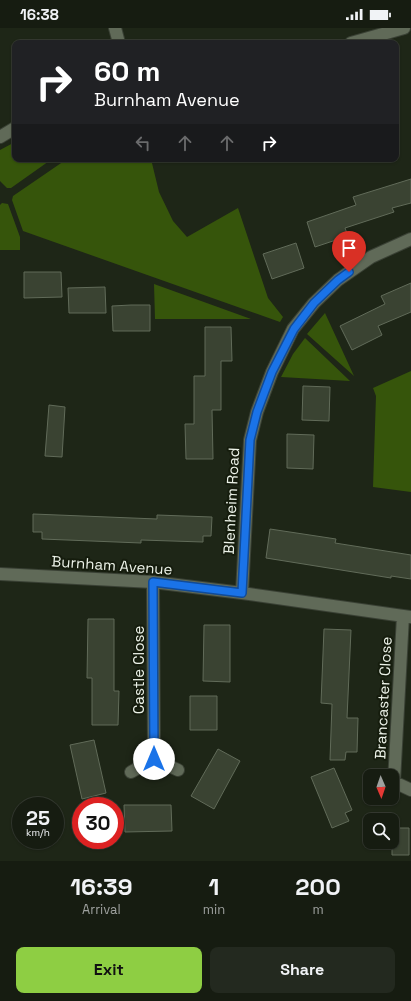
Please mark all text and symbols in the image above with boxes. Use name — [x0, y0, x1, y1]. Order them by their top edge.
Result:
text: 16:38 — [20, 5, 59, 24]
text: 60 m — [94, 53, 160, 89]
icon: right — [28, 56, 80, 108]
text: Burnham Avenue — [94, 88, 240, 111]
icon: left — [132, 132, 154, 154]
icon: ahead — [174, 132, 196, 154]
icon: ahead — [216, 132, 238, 154]
icon: right — [258, 132, 280, 154]
pin — [332, 231, 366, 272]
icon: arrive — [338, 237, 360, 259]
street label: Blenheim Road — [219, 447, 243, 555]
street label: Burnham Avenue — [51, 551, 173, 579]
street label: Castle Close — [129, 626, 148, 714]
street label: Brancaster Close — [370, 636, 396, 760]
position arrow — [133, 738, 175, 780]
north arrow — [363, 769, 399, 805]
map controls — [363, 769, 399, 849]
speed limit sign: 30 — [72, 797, 124, 849]
text: 25 — [26, 805, 50, 831]
button: search — [363, 813, 399, 849]
text: km/h — [26, 826, 50, 839]
text: 16:39 — [70, 871, 133, 902]
text: 1 — [209, 871, 219, 902]
text: 200 — [295, 871, 341, 902]
text: Arrival — [82, 901, 121, 918]
text: min — [203, 901, 225, 918]
text: m — [312, 901, 324, 918]
button: Exit — [16, 947, 202, 993]
button: Share — [210, 947, 395, 993]

